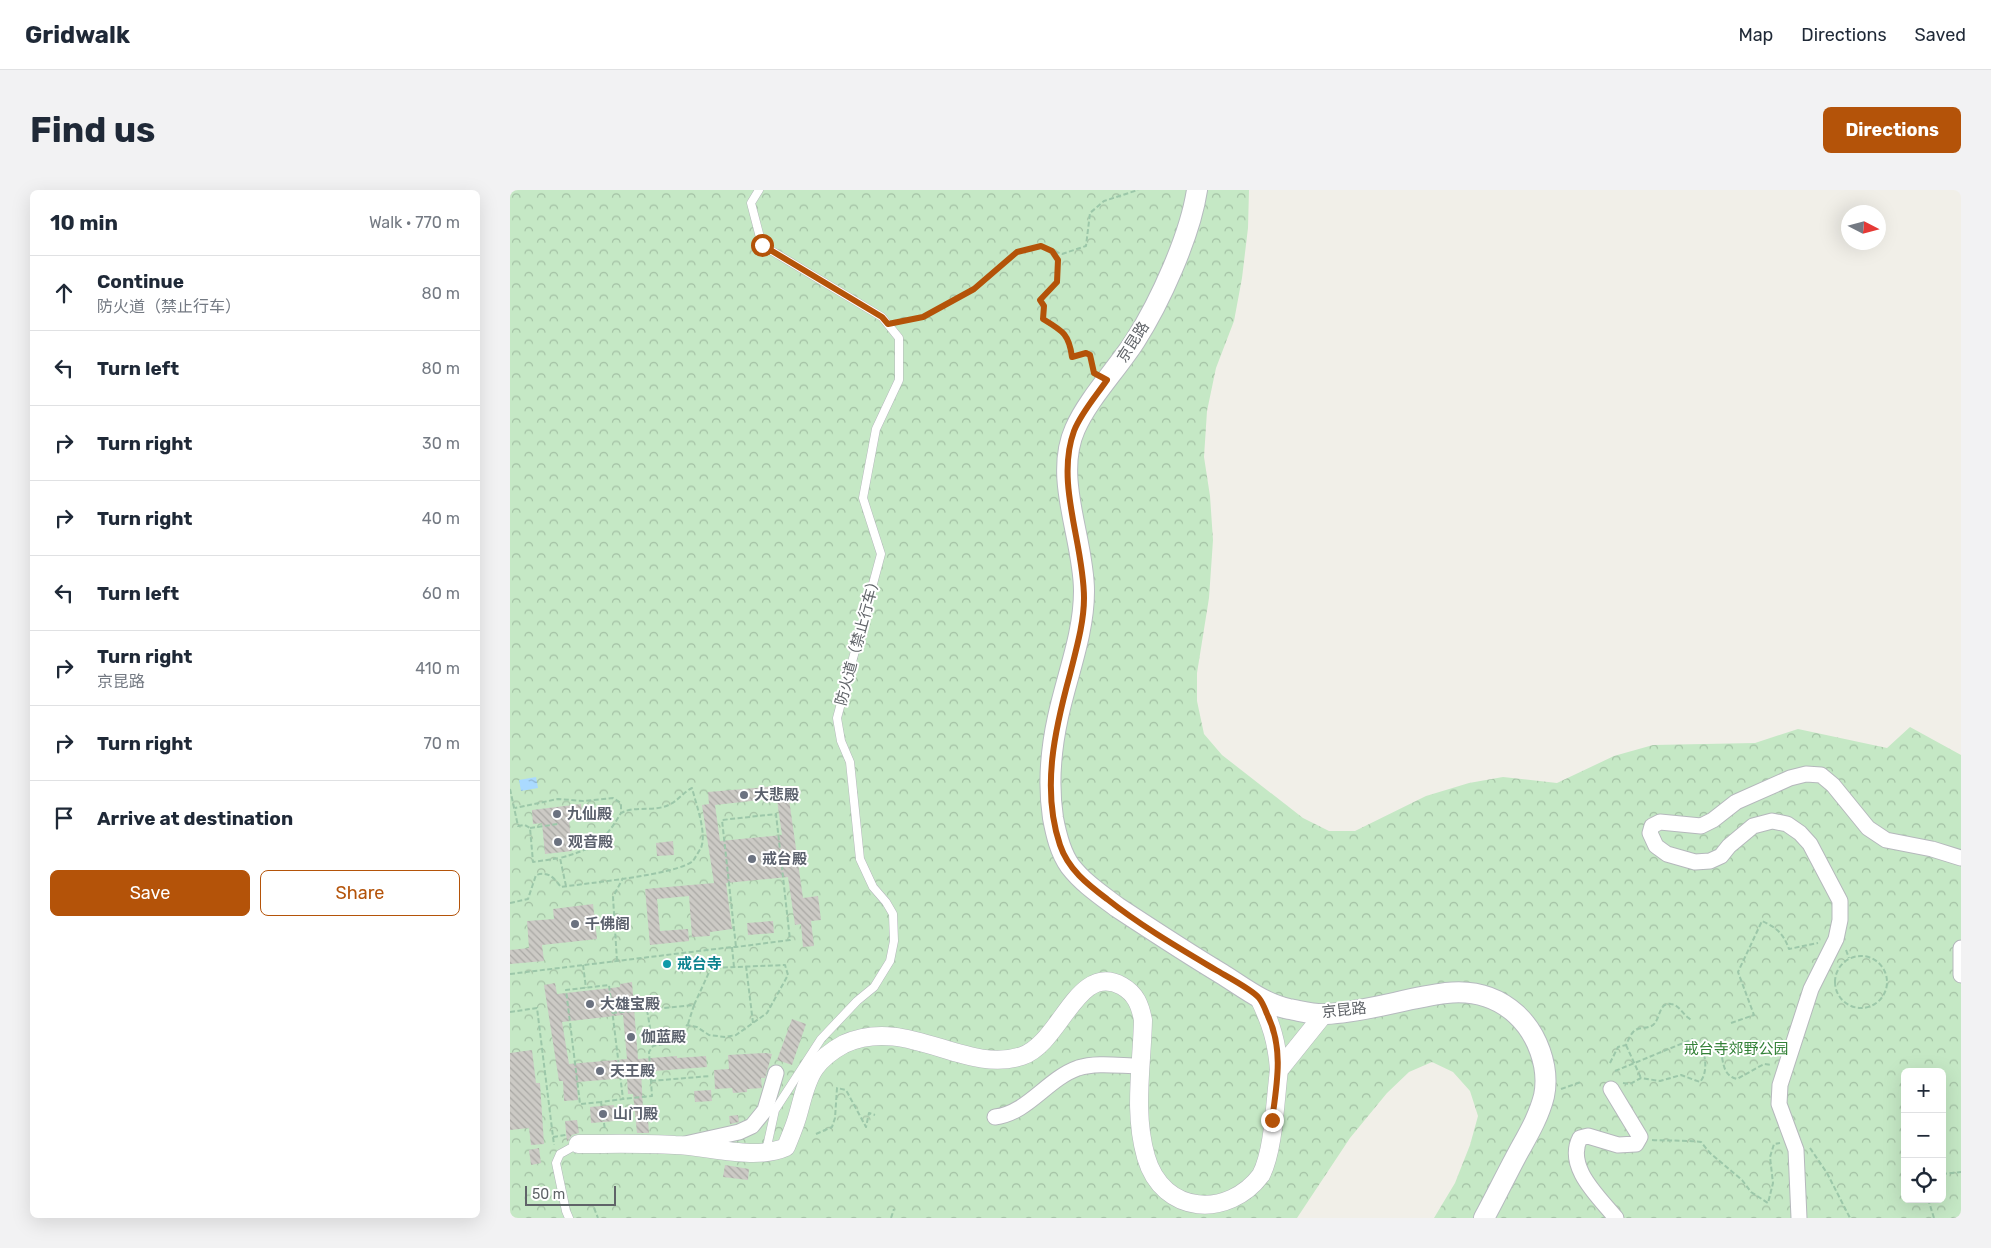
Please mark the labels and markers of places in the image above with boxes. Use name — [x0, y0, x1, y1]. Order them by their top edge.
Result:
place label: 大悲殿 — [754, 786, 799, 804]
marker: 大悲殿 — [738, 789, 750, 801]
place label: 九仙殿 — [567, 805, 612, 823]
marker: 九仙殿 — [551, 808, 563, 820]
place label: 观音殿 — [568, 833, 613, 851]
marker: 观音殿 — [552, 836, 564, 848]
place label: 戒台殿 — [762, 850, 807, 868]
marker: 戒台殿 — [746, 853, 758, 865]
place label: 千佛阁 — [585, 915, 630, 933]
marker: 千佛阁 — [569, 918, 581, 930]
place label: 戒台寺 — [677, 955, 722, 973]
marker: 戒台寺 — [661, 958, 673, 970]
place label: 大雄宝殿 — [600, 995, 660, 1013]
marker: 大雄宝殿 — [584, 998, 596, 1010]
place label: 伽蓝殿 — [641, 1028, 686, 1046]
marker: 伽蓝殿 — [625, 1031, 637, 1043]
place label: 天王殿 — [610, 1062, 655, 1080]
marker: 天王殿 — [594, 1065, 606, 1077]
place label: 山门殿 — [613, 1105, 658, 1123]
marker: 山门殿 — [597, 1108, 609, 1120]

